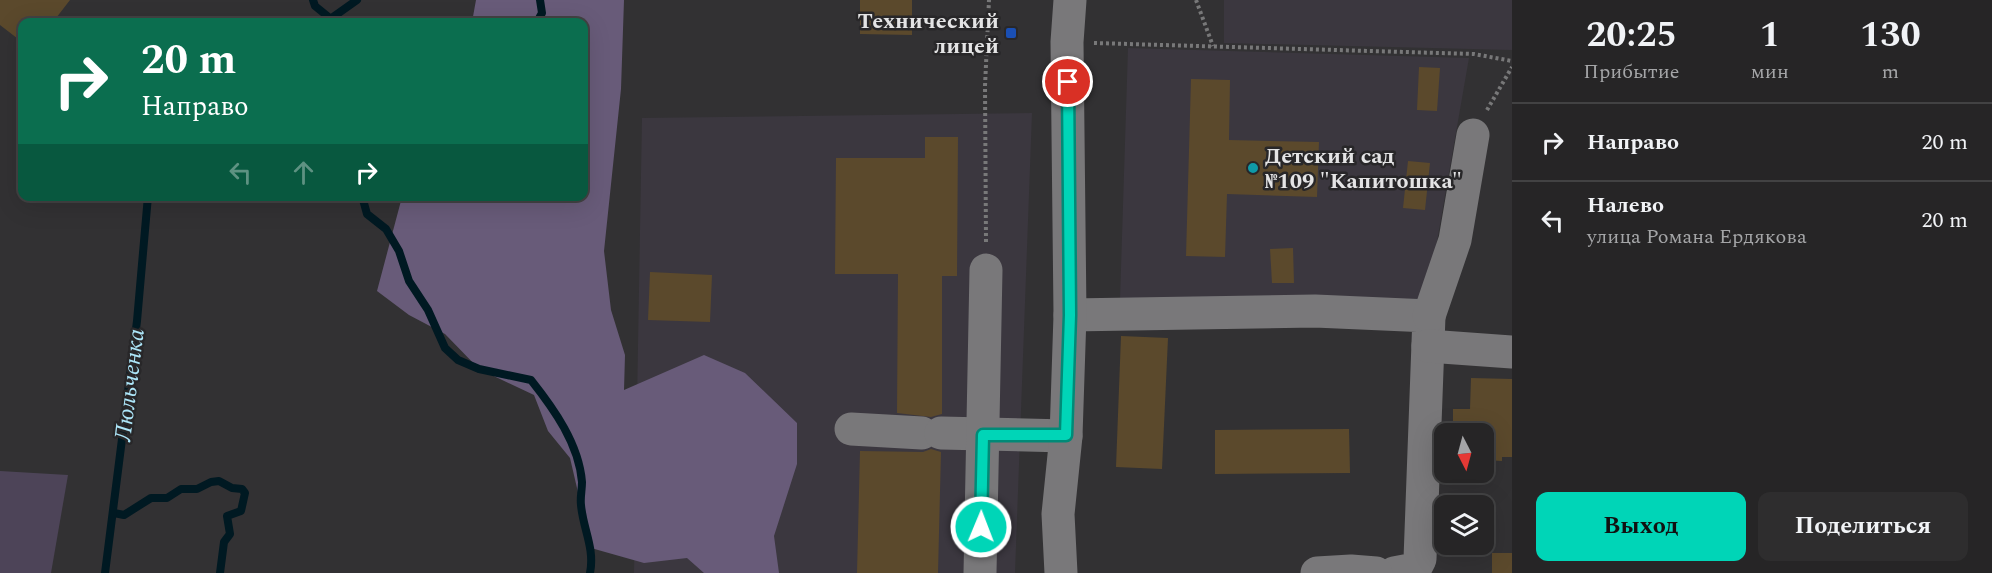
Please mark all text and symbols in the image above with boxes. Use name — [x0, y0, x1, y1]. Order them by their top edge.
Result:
place label: Технический лицей — [857, 5, 999, 63]
text: 20:25 — [1586, 8, 1677, 63]
text: 1 — [1760, 8, 1780, 63]
text: 130 — [1860, 8, 1921, 63]
marker: Технический лицей — [1004, 26, 1018, 40]
text: 20 m — [141, 29, 236, 92]
icon: right — [42, 42, 120, 120]
pin — [1042, 56, 1093, 107]
text: Прибытие — [1583, 57, 1679, 87]
text: мин — [1751, 57, 1789, 87]
text: m — [1882, 57, 1899, 87]
icon: arrive — [1051, 65, 1084, 98]
text: Направо — [141, 86, 249, 128]
icon: right — [1536, 126, 1569, 159]
text: Направо — [1587, 126, 1679, 159]
text: 20 m — [1922, 126, 1968, 159]
place label: Детский сад №109 "Капитошка" — [1265, 140, 1462, 198]
icon: left — [224, 156, 257, 189]
icon: ahead — [287, 156, 320, 189]
icon: right — [350, 156, 383, 189]
marker: Детский сад №109 "Капитошка" — [1246, 161, 1260, 175]
text: Налево — [1587, 189, 1664, 222]
icon: left — [1536, 204, 1569, 237]
text: 20 m — [1922, 204, 1968, 237]
text: улица Романа Ердякова — [1587, 222, 1807, 252]
water label: Люльченка — [105, 327, 155, 445]
north arrow — [1434, 423, 1494, 483]
map controls — [1434, 423, 1494, 555]
button: Выход — [1536, 492, 1746, 561]
button: Поделиться — [1758, 492, 1968, 561]
position arrow — [949, 495, 1013, 559]
button: layers — [1434, 495, 1494, 555]

